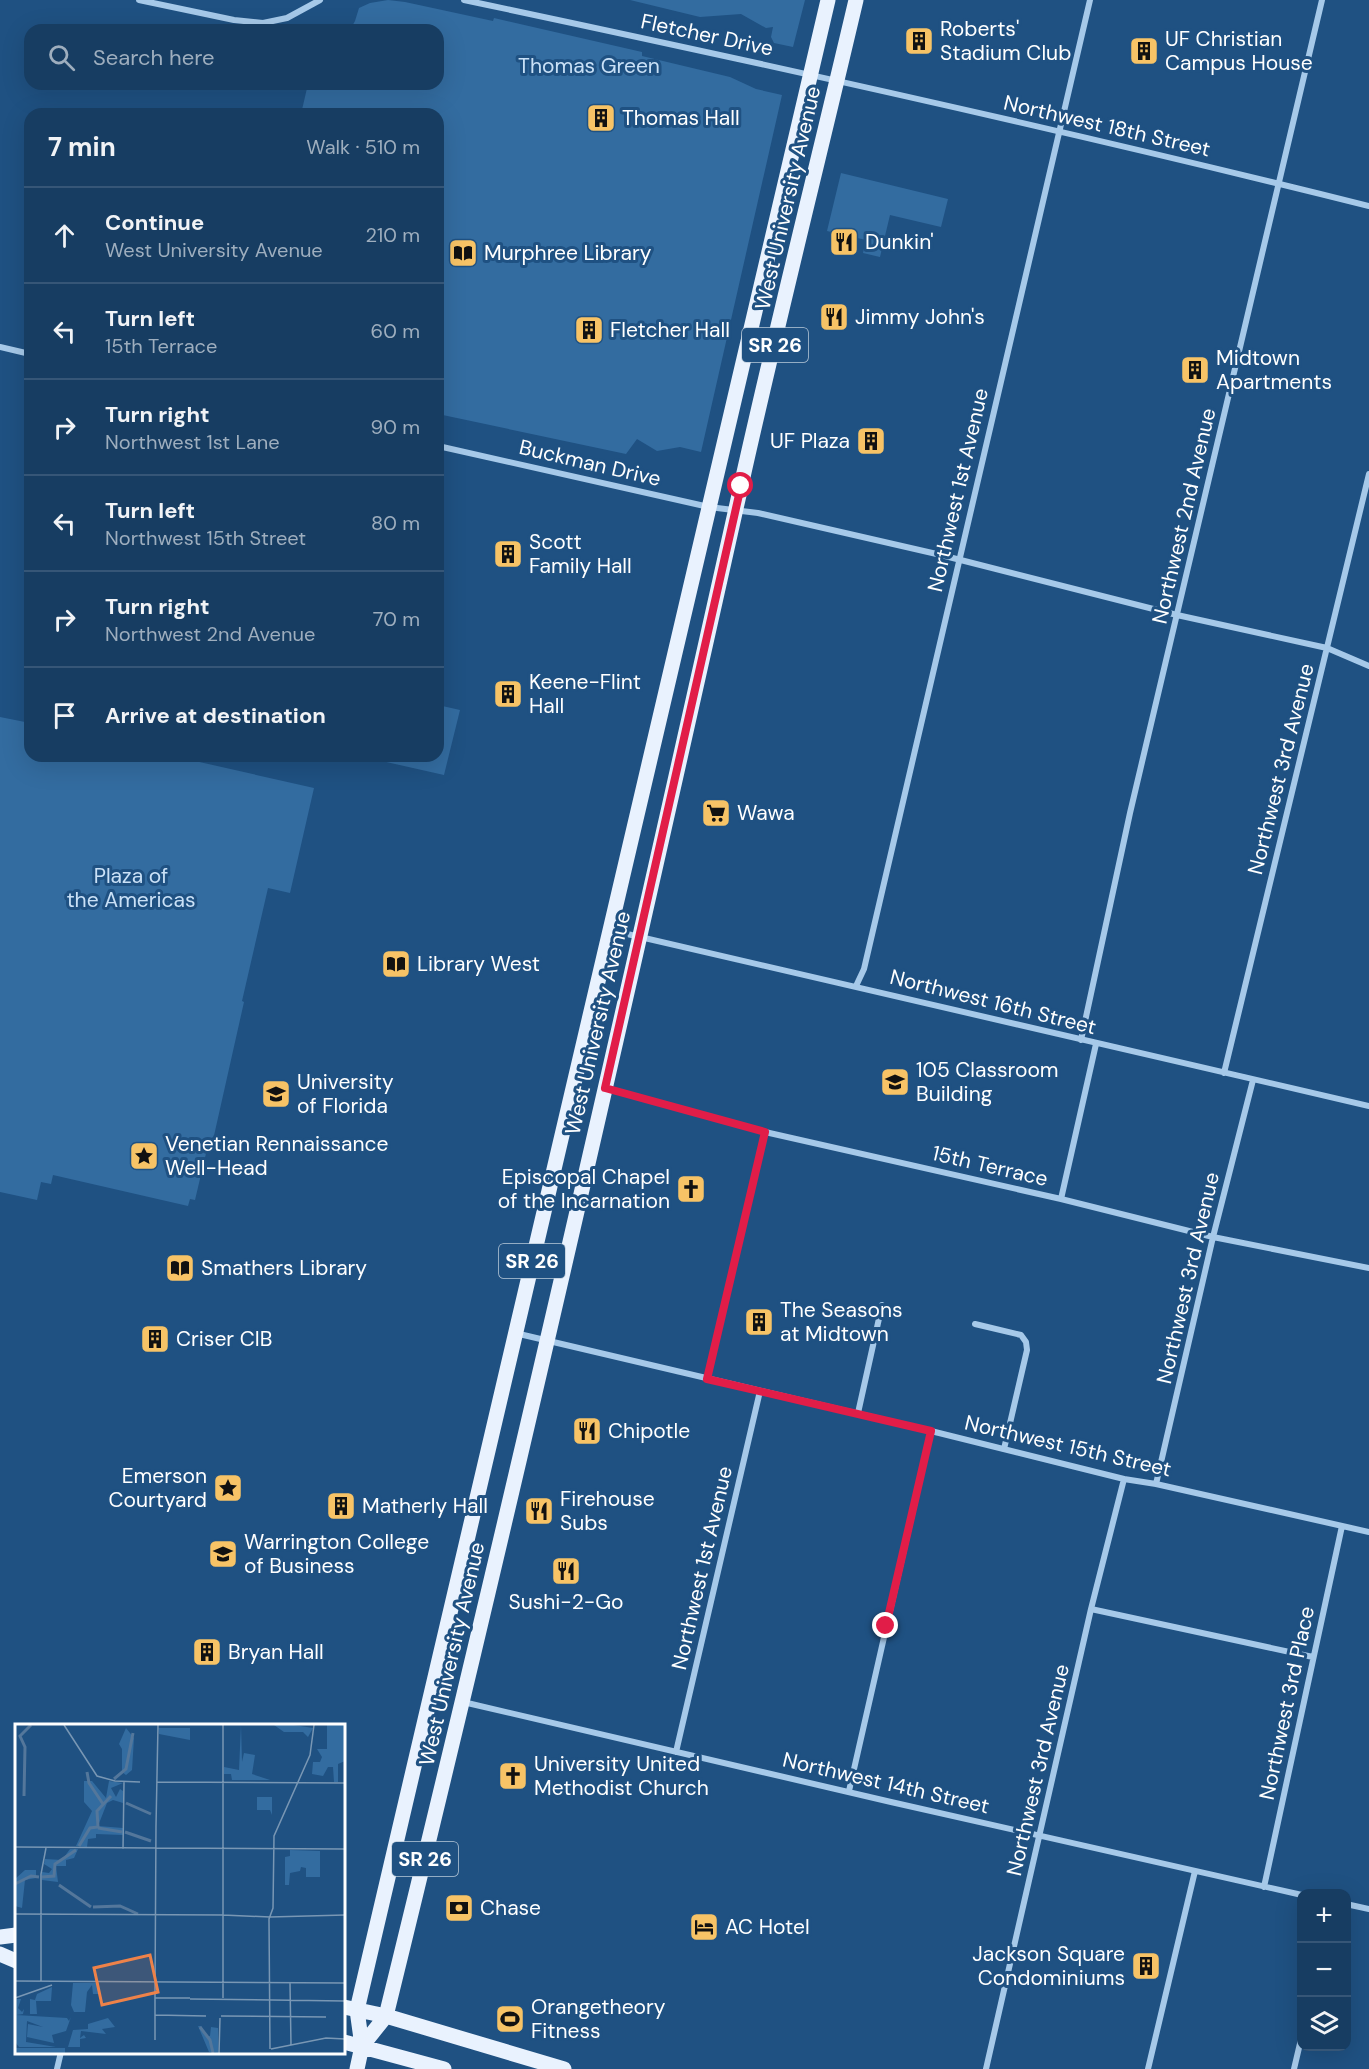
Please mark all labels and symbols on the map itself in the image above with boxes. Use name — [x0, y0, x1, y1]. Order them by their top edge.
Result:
street label: Fletcher Drive — [638, 7, 776, 63]
place label: Roberts' Stadium Club — [940, 15, 1071, 67]
building icon: Roberts' Stadium Club — [903, 25, 935, 57]
place label: UF Christian Campus House — [1165, 25, 1313, 77]
building icon: UF Christian Campus House — [1128, 35, 1160, 67]
park label: Thomas Green — [518, 52, 660, 80]
street label: West University Avenue — [749, 83, 827, 313]
street label: Northwest 18th Street — [1001, 89, 1213, 163]
building icon: Thomas Hall — [585, 102, 617, 134]
place label: Thomas Hall — [622, 104, 740, 132]
restaurant icon: Dunkin' — [828, 226, 860, 258]
place label: Dunkin' — [865, 228, 934, 256]
library icon: Murphree Library — [447, 237, 479, 269]
place label: Murphree Library — [484, 239, 652, 267]
restaurant icon: Jimmy John's — [818, 301, 850, 333]
place label: Jimmy John's — [855, 303, 985, 331]
building icon: Fletcher Hall — [573, 314, 605, 346]
place label: Fletcher Hall — [610, 316, 730, 344]
road number: SR 26 — [742, 328, 808, 362]
place label: Midtown Apartments — [1216, 344, 1332, 396]
building icon: Midtown Apartments — [1179, 354, 1211, 386]
street label: Northwest 1st Avenue — [921, 385, 995, 595]
street label: Northwest 2nd Avenue — [1146, 405, 1222, 627]
building icon: UF Plaza — [855, 425, 887, 457]
place label: UF Plaza — [770, 427, 850, 455]
street label: Buckman Drive — [516, 433, 664, 493]
route start — [727, 472, 753, 498]
place label: Scott Family Hall — [529, 528, 632, 580]
building icon: Scott Family Hall — [492, 538, 524, 570]
street label: Northwest 3rd Avenue — [1241, 661, 1321, 877]
place label: Keene-Flint Hall — [529, 668, 641, 720]
building icon: Keene-Flint Hall — [492, 678, 524, 710]
supermarket icon: Wawa — [700, 797, 732, 829]
place label: Wawa — [737, 799, 795, 827]
park label: Plaza of the Americas — [66, 862, 196, 914]
street label: West University Avenue — [559, 908, 637, 1138]
library icon: Library West — [380, 948, 412, 980]
place label: Library West — [417, 950, 540, 978]
street label: Northwest 16th Street — [887, 963, 1099, 1041]
place label: 105 Classroom Building — [916, 1056, 1059, 1108]
school or university icon: 105 Classroom Building — [879, 1066, 911, 1098]
place label: University of Florida — [297, 1068, 394, 1120]
school or university icon: University of Florida — [260, 1078, 292, 1110]
place label: Venetian Rennaissance Well-Head — [165, 1130, 388, 1182]
street label: 15th Terrace — [929, 1139, 1051, 1193]
place icon: Venetian Rennaissance Well-Head — [128, 1140, 160, 1172]
place label: Episcopal Chapel of the Incarnation — [498, 1163, 670, 1215]
street label: Northwest 3rd Avenue — [1150, 1169, 1226, 1387]
church icon: Episcopal Chapel of the Incarnation — [675, 1173, 707, 1205]
road number: SR 26 — [499, 1244, 565, 1278]
library icon: Smathers Library — [164, 1252, 196, 1284]
place label: Smathers Library — [201, 1254, 367, 1282]
place label: The Seasons at Midtown — [780, 1296, 903, 1348]
building icon: The Seasons at Midtown — [743, 1306, 775, 1338]
building icon: Criser CIB — [139, 1323, 171, 1355]
place label: Criser CIB — [176, 1325, 272, 1353]
street label: Northwest 15th Street — [962, 1409, 1174, 1483]
restaurant icon: Chipotle — [571, 1415, 603, 1447]
place label: Chipotle — [608, 1417, 690, 1445]
place label: Emerson Courtyard — [108, 1462, 207, 1514]
street label: Northwest 1st Avenue — [665, 1463, 739, 1673]
place icon: Emerson Courtyard — [212, 1472, 244, 1504]
place label: Firehouse Subs — [560, 1485, 655, 1537]
building icon: Matherly Hall — [325, 1490, 357, 1522]
place label: Matherly Hall — [362, 1492, 488, 1520]
restaurant icon: Firehouse Subs — [523, 1495, 555, 1527]
place label: Warrington College of Business — [244, 1528, 429, 1580]
school or university icon: Warrington College of Business — [207, 1538, 239, 1570]
street label: West University Avenue — [413, 1539, 491, 1769]
restaurant icon: Sushi-2-Go — [550, 1555, 582, 1587]
place label: Sushi-2-Go — [508, 1588, 624, 1616]
street label: Northwest 3rd Place — [1253, 1604, 1321, 1802]
route end — [872, 1612, 898, 1638]
building icon: Bryan Hall — [191, 1636, 223, 1668]
place label: Bryan Hall — [228, 1638, 324, 1666]
street label: Northwest 3rd Avenue — [1000, 1661, 1076, 1879]
inset map — [15, 1724, 345, 2054]
street label: Northwest 14th Street — [780, 1746, 992, 1820]
place label: University United Methodist Church — [534, 1750, 709, 1802]
church icon: University United Methodist Church — [497, 1760, 529, 1792]
road number: SR 26 — [392, 1842, 458, 1876]
bank icon: Chase — [443, 1892, 475, 1924]
place label: Chase — [480, 1894, 541, 1922]
hotel icon: AC Hotel — [688, 1911, 720, 1943]
place label: AC Hotel — [725, 1913, 810, 1941]
place label: Jackson Square Condominiums — [972, 1940, 1125, 1992]
building icon: Jackson Square Condominiums — [1130, 1950, 1162, 1982]
place label: Orangetheory Fitness — [531, 1993, 666, 2045]
sports icon: Orangetheory Fitness — [494, 2003, 526, 2035]

